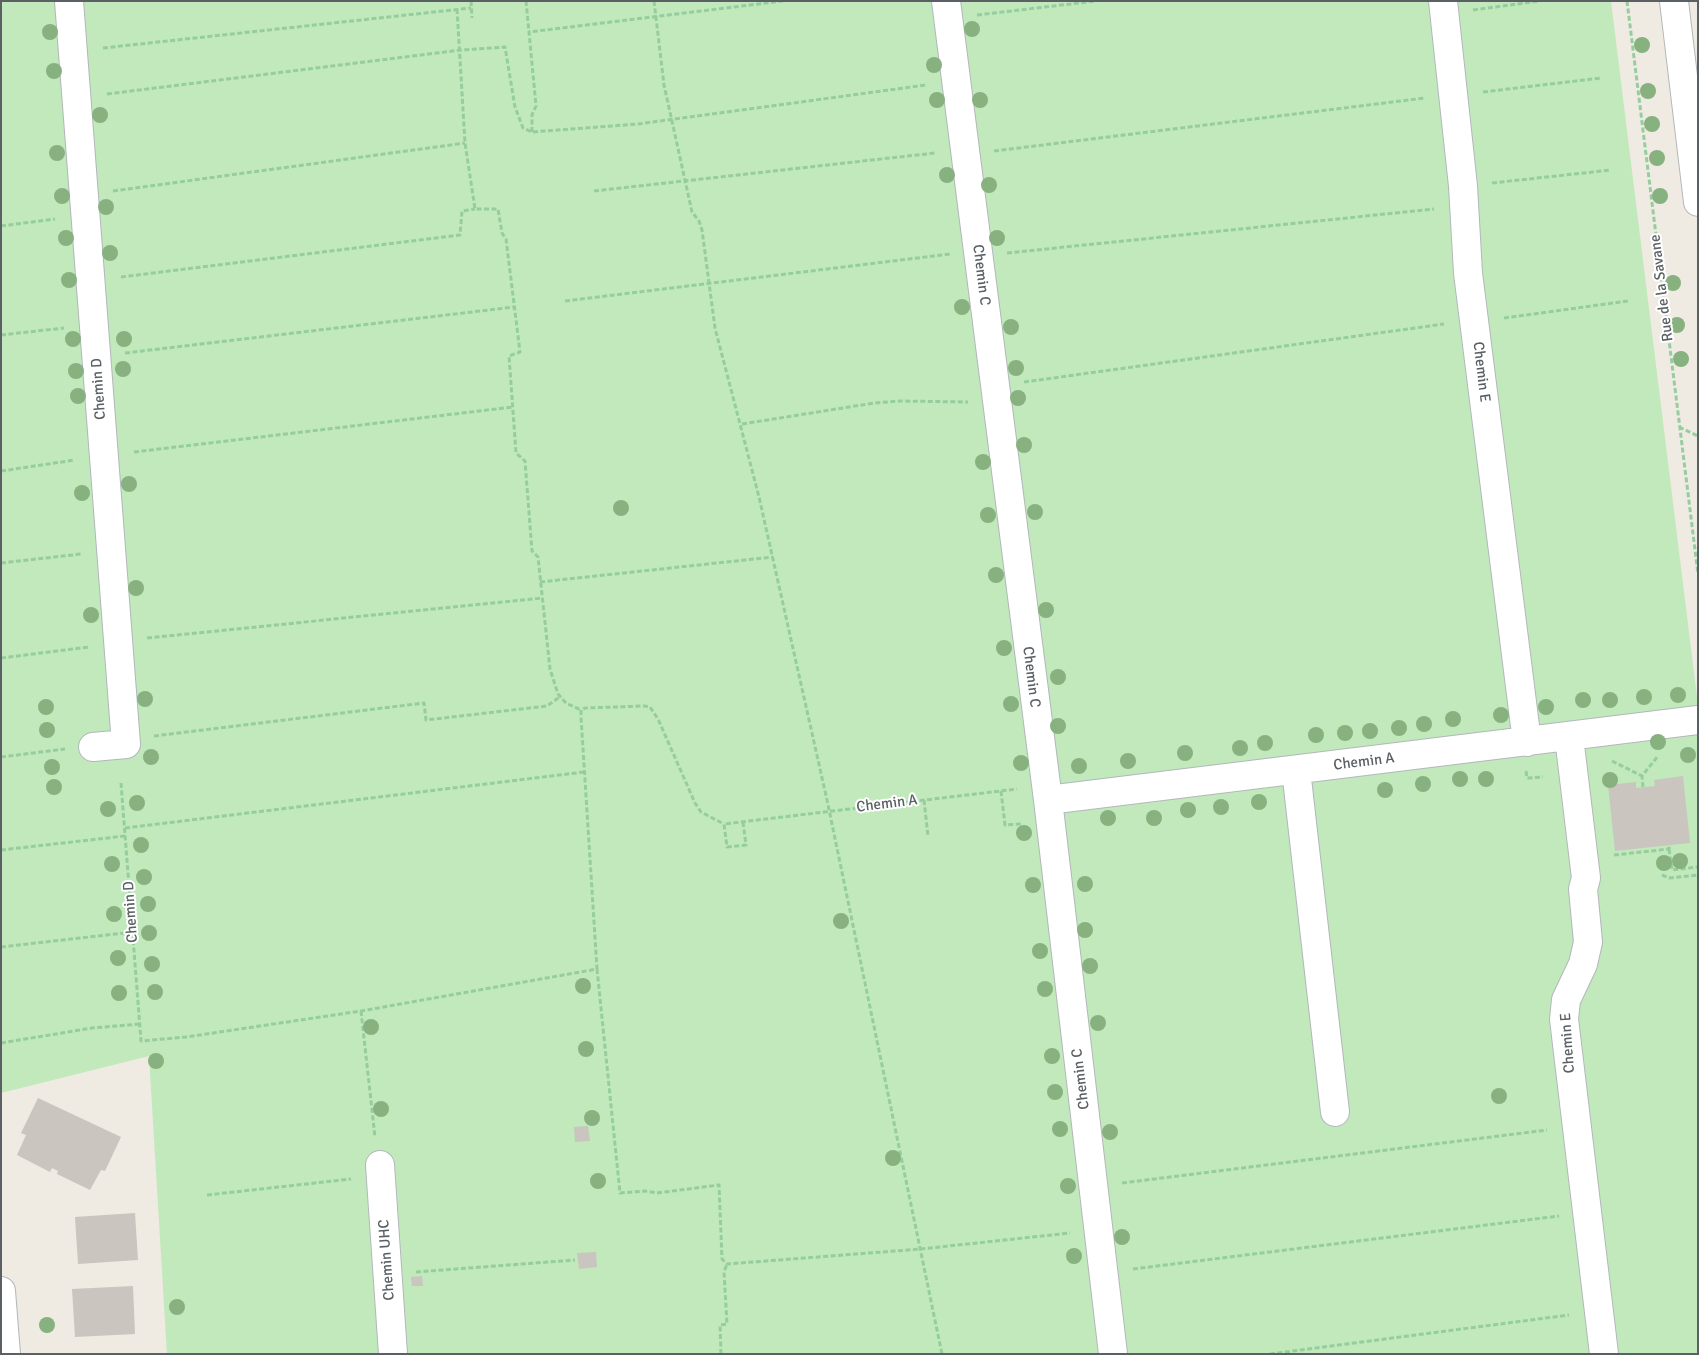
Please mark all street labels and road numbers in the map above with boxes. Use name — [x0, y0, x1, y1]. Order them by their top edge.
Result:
street label: Rue de la Savane — [1647, 234, 1677, 342]
street label: Chemin C — [968, 243, 994, 307]
street label: Chemin E — [1468, 341, 1494, 403]
street label: Chemin D — [88, 357, 110, 421]
street label: Chemin C — [1018, 645, 1044, 709]
street label: Chemin A — [1332, 749, 1396, 775]
street label: Chemin A — [855, 791, 919, 817]
street label: Chemin D — [120, 880, 142, 944]
street label: Chemin E — [1557, 1012, 1579, 1074]
street label: Chemin C — [1068, 1047, 1094, 1111]
street label: Chemin UHC — [375, 1219, 399, 1301]

